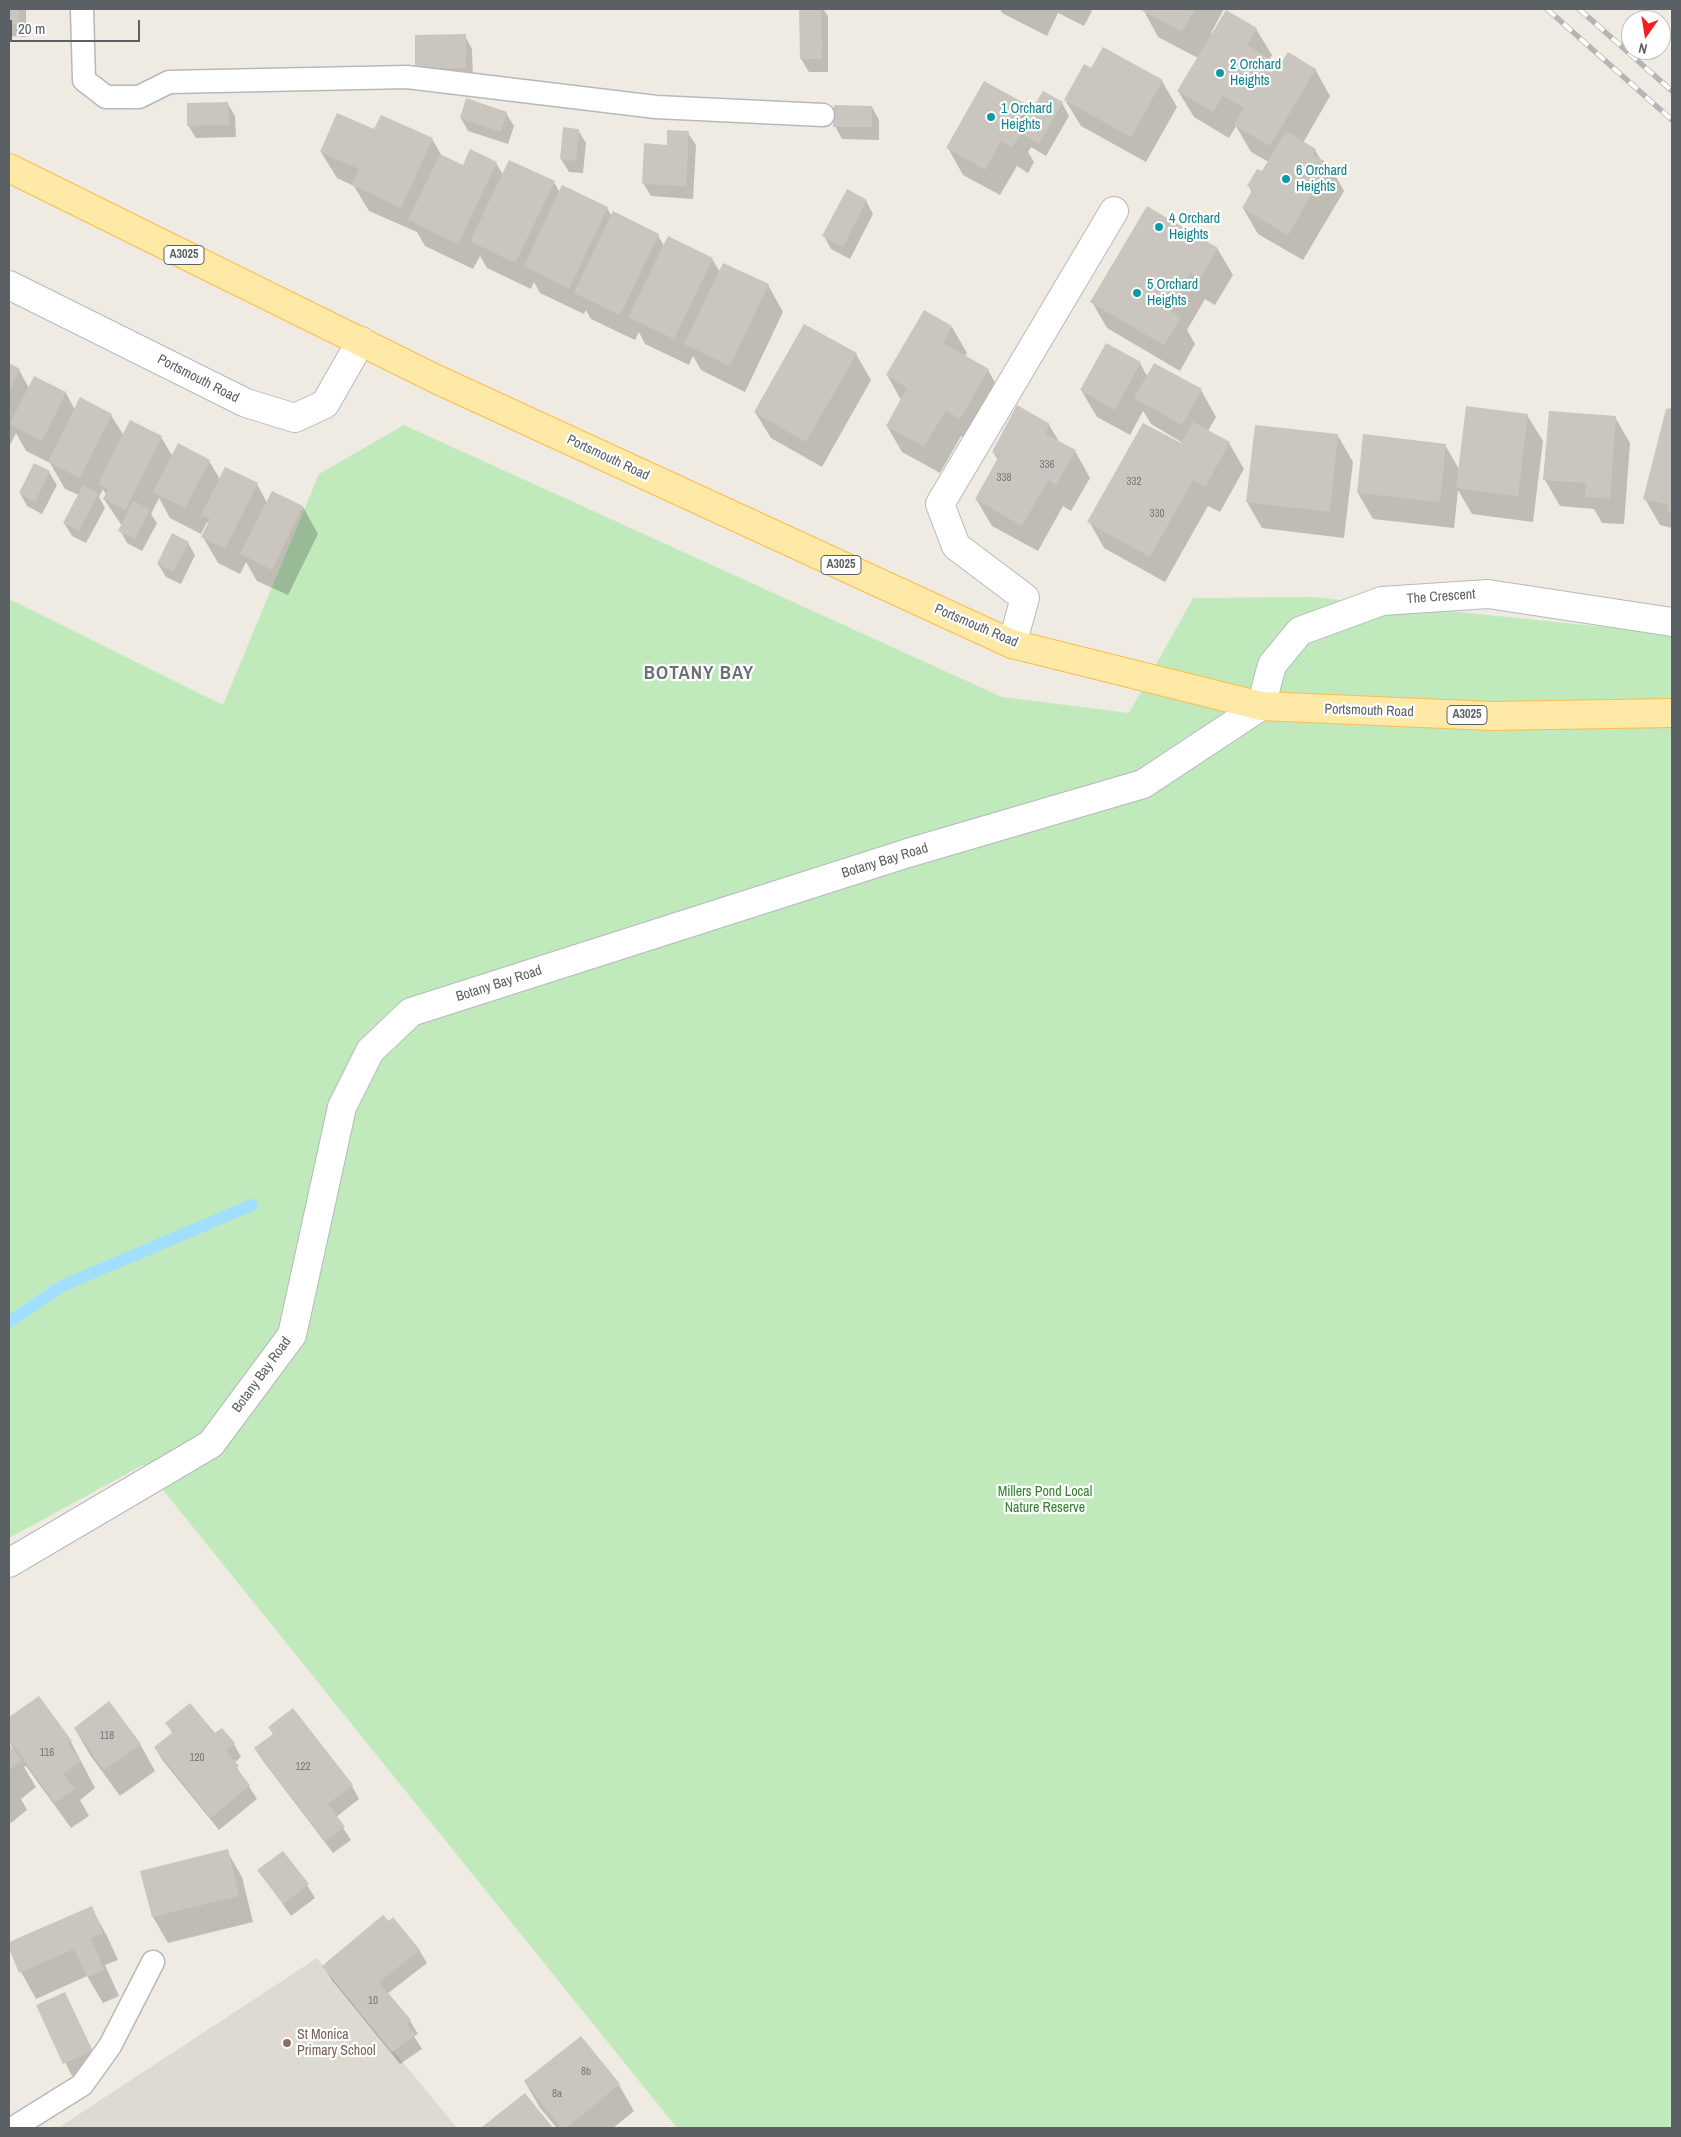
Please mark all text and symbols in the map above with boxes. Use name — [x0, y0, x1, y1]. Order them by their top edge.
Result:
scale bar — [12, 10, 142, 42]
north arrow — [1621, 10, 1671, 60]
text: 20 m — [18, 18, 45, 39]
text: N — [1637, 39, 1649, 58]
place label: 2 Orchard Heights — [1230, 57, 1281, 90]
marker: 2 Orchard Heights — [1214, 67, 1226, 79]
place label: 1 Orchard Heights — [1001, 101, 1052, 134]
marker: 1 Orchard Heights — [985, 111, 997, 123]
place label: 6 Orchard Heights — [1296, 163, 1347, 196]
marker: 6 Orchard Heights — [1280, 173, 1292, 185]
place label: 4 Orchard Heights — [1169, 211, 1220, 243]
marker: 4 Orchard Heights — [1153, 221, 1165, 233]
road number: A3025 — [164, 246, 204, 264]
place label: 5 Orchard Heights — [1147, 277, 1198, 310]
marker: 5 Orchard Heights — [1131, 287, 1143, 299]
street label: Portsmouth Road — [154, 351, 242, 407]
street label: Portsmouth Road — [564, 432, 652, 484]
house number: 336 — [1039, 458, 1055, 472]
house number: 338 — [996, 471, 1012, 485]
house number: 332 — [1126, 475, 1142, 489]
house number: 330 — [1149, 507, 1165, 521]
road number: A3025 — [821, 556, 861, 574]
street label: The Crescent — [1406, 586, 1476, 608]
street label: Portsmouth Road — [932, 601, 1020, 651]
district label: BOTANY BAY — [643, 663, 755, 685]
street label: Portsmouth Road — [1324, 701, 1414, 721]
road number: A3025 — [1447, 706, 1487, 724]
street label: Botany Bay Road — [840, 840, 930, 882]
street label: Botany Bay Road — [454, 962, 544, 1006]
street label: Botany Bay Road — [229, 1334, 295, 1416]
park label: Millers Pond Local Nature Reserve — [998, 1484, 1092, 1516]
house number: 118 — [100, 1729, 114, 1743]
house number: 116 — [40, 1746, 54, 1760]
house number: 120 — [189, 1751, 205, 1765]
house number: 122 — [295, 1760, 311, 1774]
house number: 10 — [368, 1994, 378, 2008]
place label: St Monica Primary School — [297, 2027, 375, 2060]
marker: St Monica Primary School — [281, 2037, 293, 2049]
house number: 8b — [581, 2065, 591, 2079]
house number: 8a — [552, 2087, 562, 2101]

